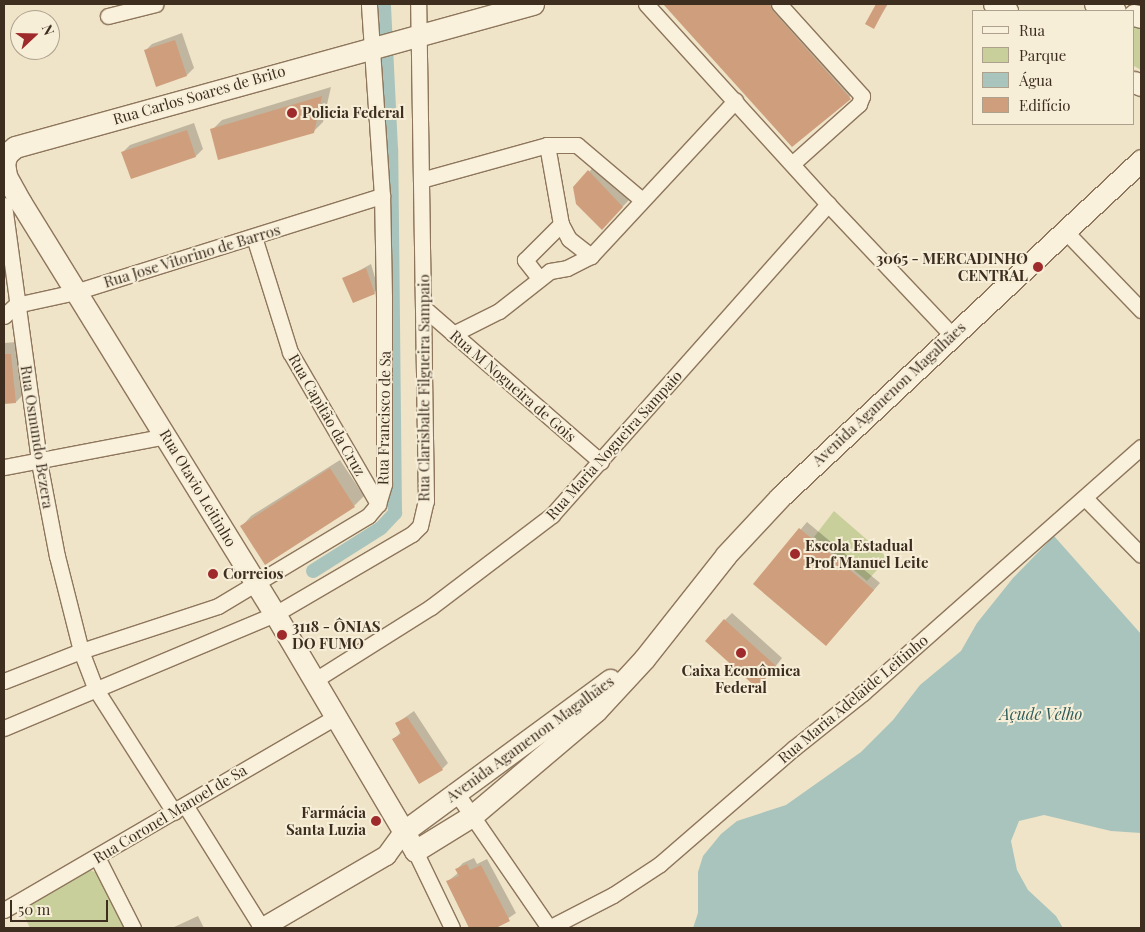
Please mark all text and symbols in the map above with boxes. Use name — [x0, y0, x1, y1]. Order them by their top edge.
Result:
north arrow — [10, 10, 60, 60]
legend — [972, 10, 1135, 125]
text: Rua — [1019, 20, 1045, 40]
text: N — [38, 22, 59, 38]
text: Parque — [1019, 45, 1066, 65]
street label: Rua Carlos Soares de Brito — [111, 62, 287, 128]
text: Água — [1019, 70, 1053, 90]
text: Edifício — [1019, 95, 1071, 115]
place label: Policia Federal — [302, 104, 404, 122]
marker: Policia Federal — [286, 107, 298, 119]
street label: Rua Jose Vitorino de Barros — [101, 220, 283, 292]
place label: 3065 - MERCADINHO CENTRAL — [876, 249, 1028, 284]
marker: 3065 - MERCADINHO CENTRAL — [1032, 261, 1044, 273]
street label: Rua Clarisbalte Filgueira Sampaio — [415, 274, 433, 502]
street label: Avenida Agamenon Magalhães — [808, 318, 970, 470]
street label: Rua M Nogueira de Gois — [446, 326, 580, 446]
street label: Rua Capitão da Cruz — [285, 351, 369, 479]
street label: Rua Francisco de Sa — [374, 351, 394, 485]
street label: Rua Osmundo Bezera — [17, 364, 57, 510]
street label: Rua Maria Nogueira Sampaio — [542, 366, 686, 524]
street label: Rua Otavio Leitinho — [156, 426, 240, 550]
place label: Escola Estadual Prof Manuel Leite — [805, 536, 928, 571]
marker: Escola Estadual Prof Manuel Leite — [789, 548, 801, 560]
place label: Correios — [223, 565, 284, 583]
marker: Correios — [207, 568, 219, 580]
place label: 3118 - ÔNIAS DO FUMO — [292, 617, 380, 652]
marker: 3118 - ÔNIAS DO FUMO — [276, 629, 288, 641]
street label: Rua Maria Adelaide Leitinho — [774, 631, 932, 767]
marker: Caixa Econômica Federal — [735, 647, 747, 659]
place label: Caixa Econômica Federal — [682, 661, 800, 696]
street label: Avenida Agamenon Magalhães — [442, 672, 618, 806]
water label: Açude Velho — [1000, 704, 1082, 724]
street label: Rua Coronel Manoel de Sa — [90, 761, 250, 867]
place label: Farmácia Santa Luzia — [286, 803, 366, 838]
marker: Farmácia Santa Luzia — [370, 815, 382, 827]
scale bar — [12, 890, 110, 922]
text: 50 m — [18, 899, 50, 919]

